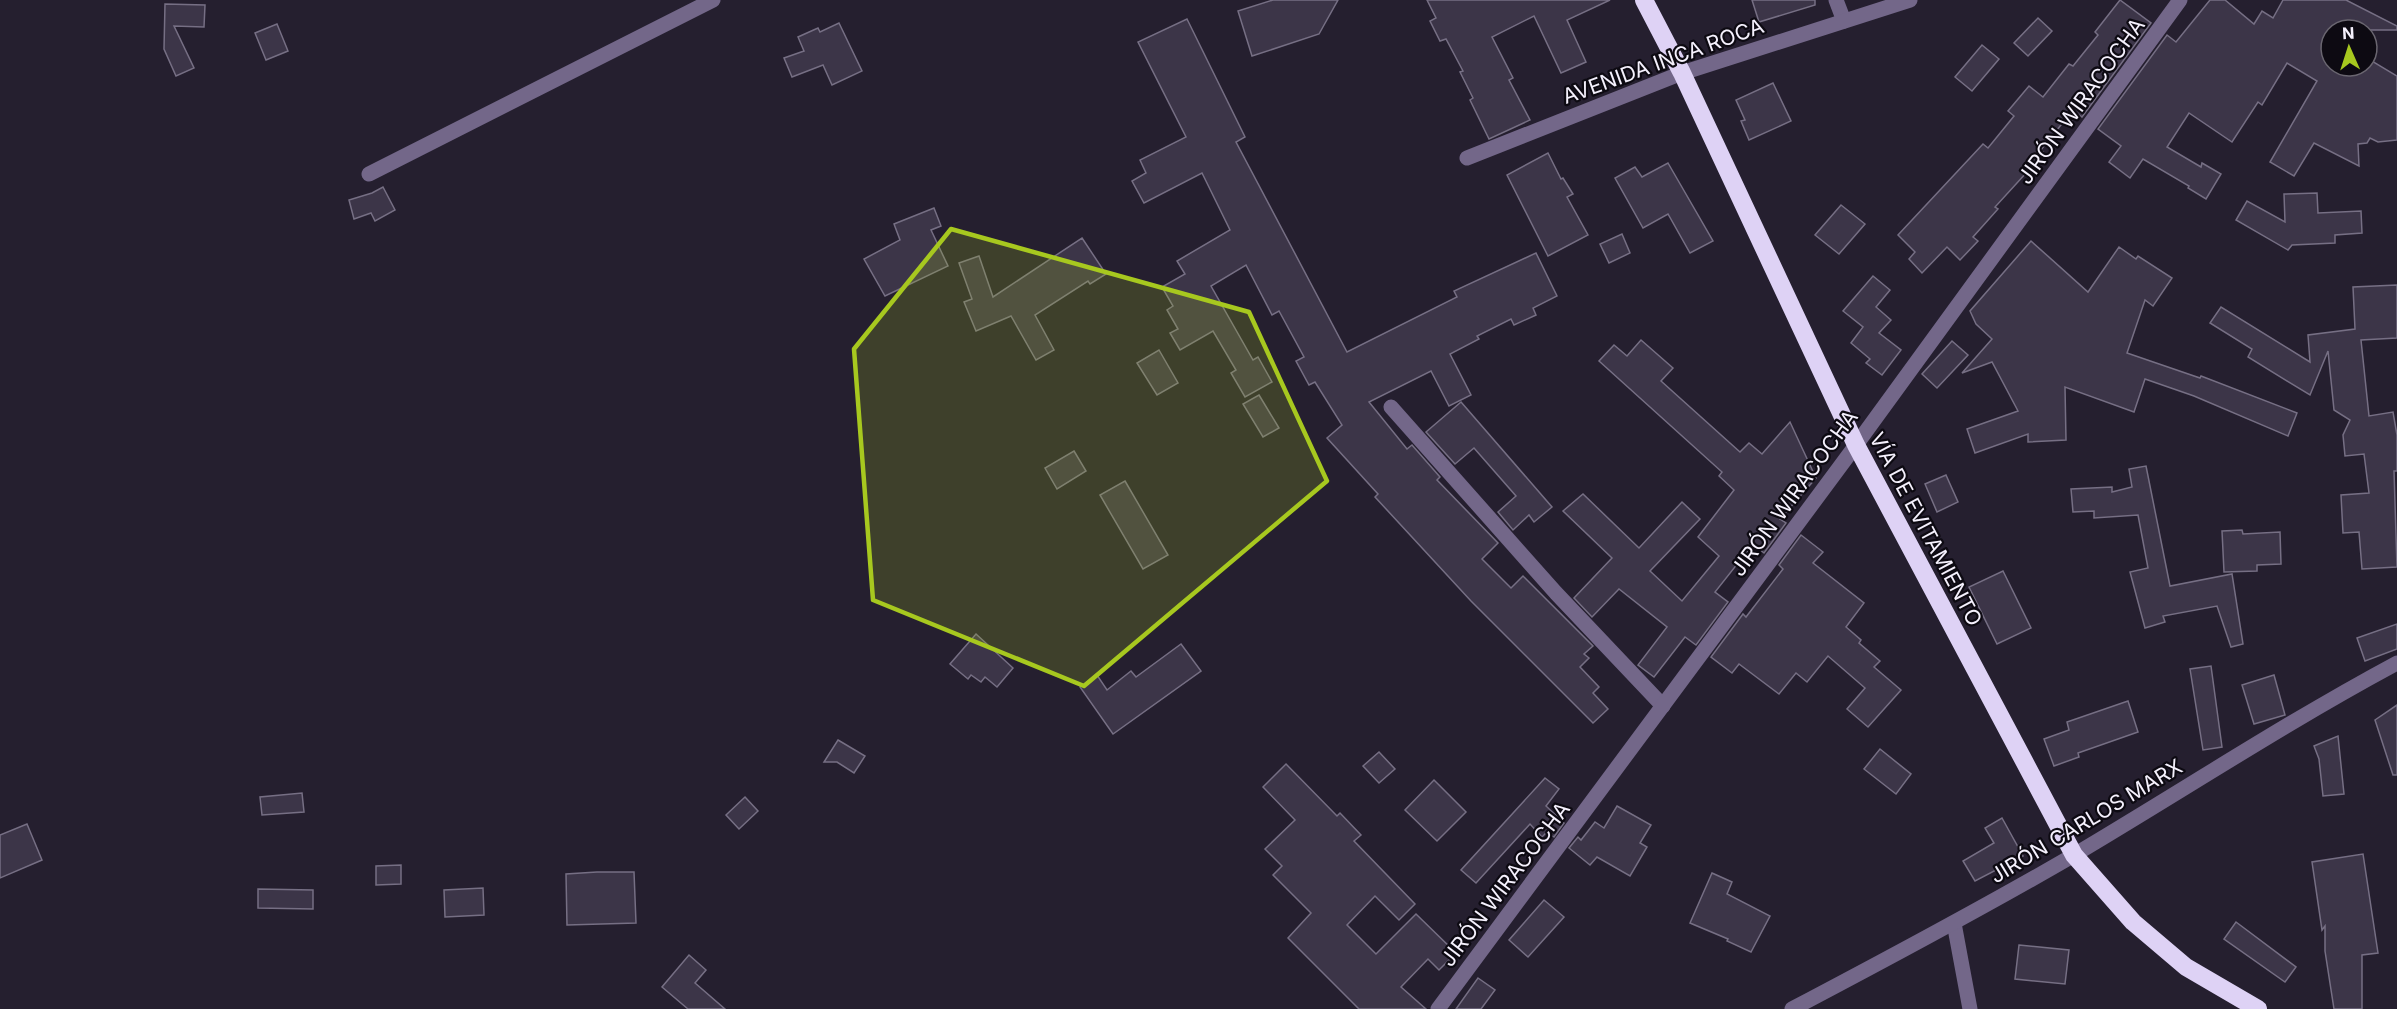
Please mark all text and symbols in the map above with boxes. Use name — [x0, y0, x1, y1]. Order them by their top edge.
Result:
street label: JIRÓN WIRACOCHA — [2011, 12, 2150, 189]
street label: AVENIDA INCA ROCA — [1559, 13, 1767, 109]
north arrow — [2319, 18, 2379, 78]
text: N — [2342, 23, 2355, 43]
street label: JIRÓN WIRACOCHA — [1724, 404, 1863, 581]
street label: VÍA DE EVITAMIENTO — [1864, 428, 1988, 630]
street label: JIRÓN CARLOS MARX — [1985, 753, 2187, 888]
street label: JIRÓN WIRACOCHA — [1434, 796, 1575, 971]

